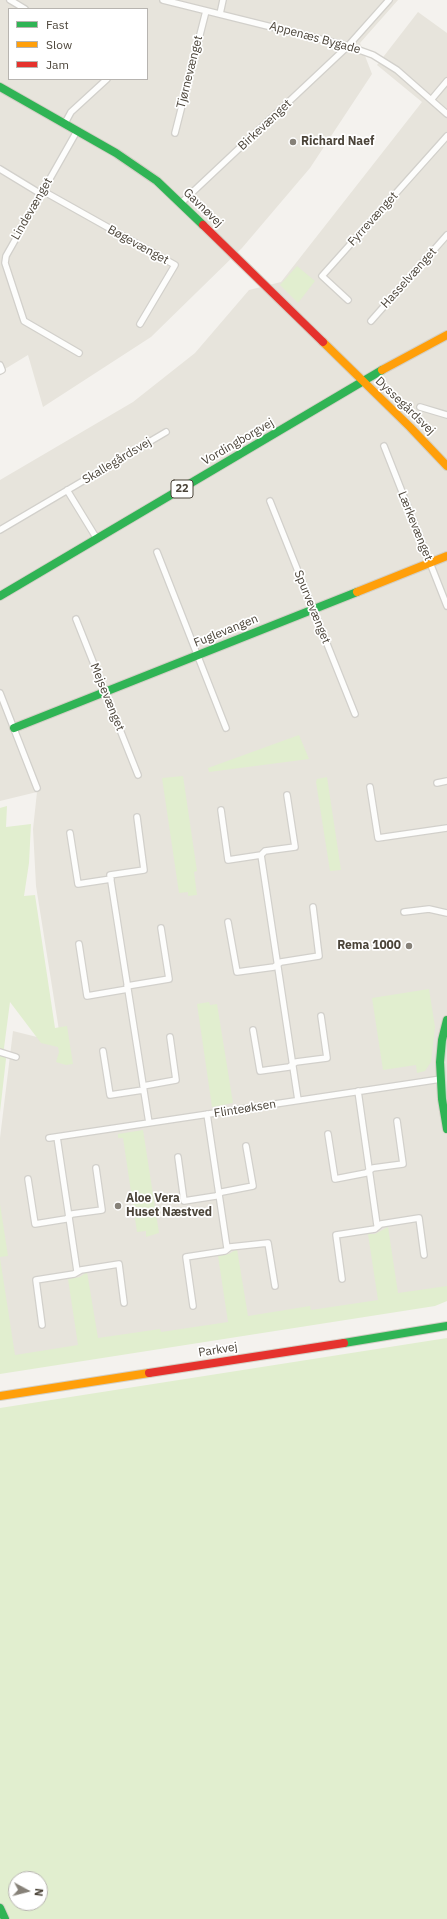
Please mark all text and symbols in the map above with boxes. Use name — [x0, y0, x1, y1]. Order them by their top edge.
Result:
legend — [8, 8, 148, 80]
text: Fast — [46, 17, 69, 32]
street label: Appenæs Bygade — [268, 19, 362, 57]
street label: Tjørnevænget — [174, 34, 206, 110]
text: Slow — [46, 37, 72, 52]
text: Jam — [46, 57, 69, 72]
street label: Birkevænget — [235, 97, 295, 153]
place label: Richard Naef — [301, 135, 374, 149]
marker: Richard Naef — [288, 137, 298, 147]
street label: Lindevænget — [8, 175, 56, 243]
street label: Gavnøvej — [180, 186, 226, 230]
street label: Fyrrevænget — [345, 189, 401, 249]
street label: Bøgevænget — [105, 222, 171, 268]
street label: Hasselvænget — [378, 245, 440, 311]
street label: Dyssegårdsvej — [372, 374, 438, 438]
street label: Vordingborgvej — [199, 416, 277, 468]
street label: Skallegårdsvej — [80, 435, 154, 487]
road number: 22 — [171, 480, 193, 498]
street label: Lærkevænget — [395, 489, 435, 563]
street label: Spurvevænget — [291, 568, 333, 646]
street label: Fuglevangen — [192, 612, 260, 650]
street label: Mejsevænget — [87, 661, 127, 733]
place label: Rema 1000 — [337, 939, 401, 953]
marker: Rema 1000 — [404, 941, 414, 951]
street label: Flinteøksen — [213, 1097, 277, 1121]
place label: Aloe Vera Huset Næstved — [126, 1192, 212, 1220]
marker: Aloe Vera Huset Næstved — [113, 1201, 123, 1211]
street label: Parkvej — [197, 1340, 239, 1360]
north arrow — [8, 1871, 48, 1911]
text: N — [31, 1888, 46, 1897]

